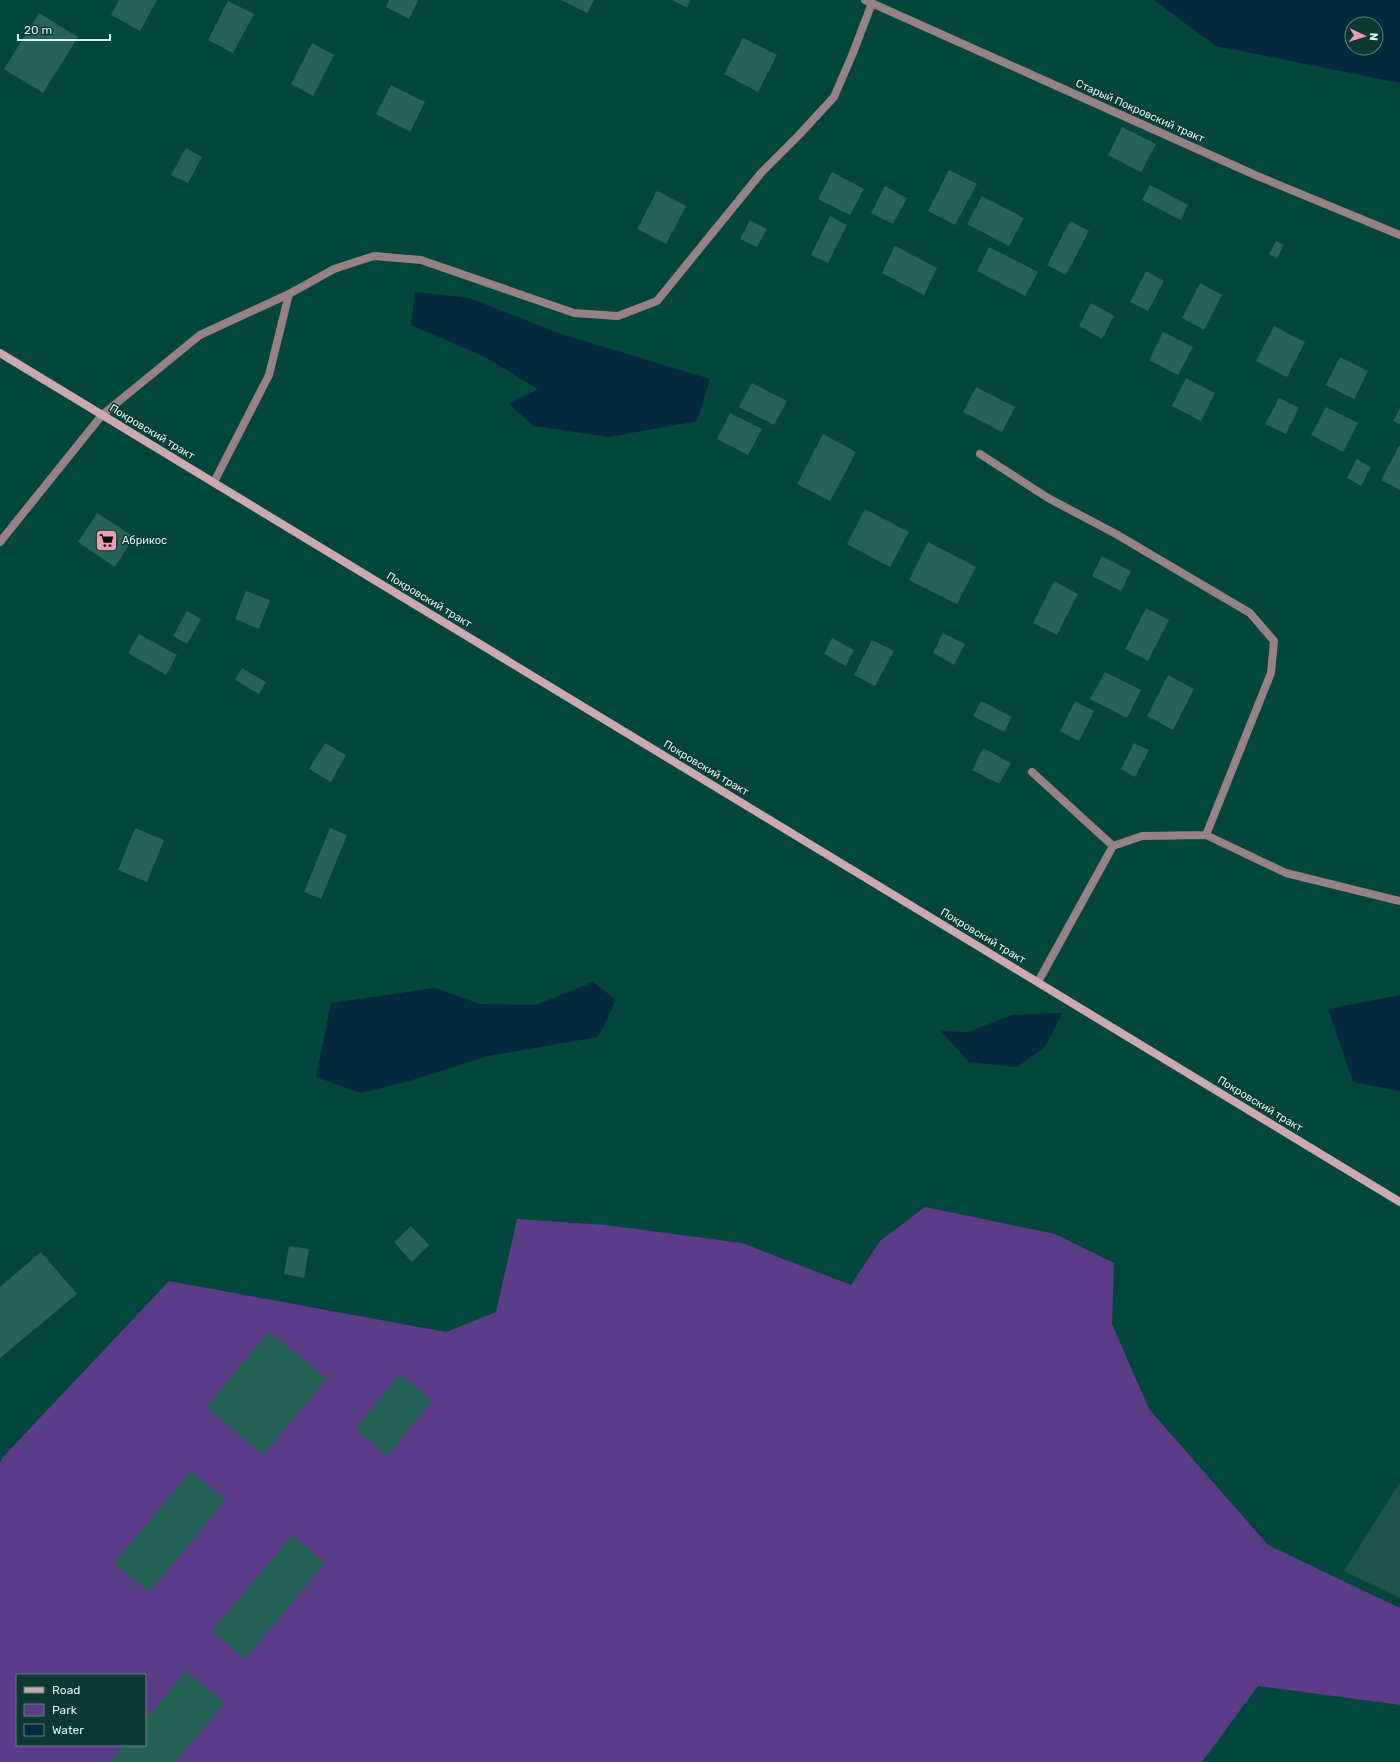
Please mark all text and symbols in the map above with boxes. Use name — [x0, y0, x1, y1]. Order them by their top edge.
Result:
scale bar — [18, 16, 110, 42]
north arrow — [1344, 16, 1384, 56]
text: 20 m — [24, 23, 52, 37]
text: N — [1367, 32, 1380, 41]
street label: Старый Покровский тракт — [1074, 77, 1207, 145]
street label: Покровский тракт — [107, 401, 197, 463]
supermarket icon: Абрикос — [93, 527, 119, 553]
place label: Абрикос — [122, 534, 167, 547]
street label: Покровский тракт — [384, 569, 474, 631]
street label: Покровский тракт — [661, 737, 751, 799]
street label: Покровский тракт — [938, 905, 1028, 967]
street label: Покровский тракт — [1215, 1073, 1305, 1135]
legend — [16, 1674, 146, 1746]
text: Road — [52, 1683, 80, 1697]
text: Park — [52, 1703, 78, 1717]
text: Water — [52, 1723, 84, 1737]

